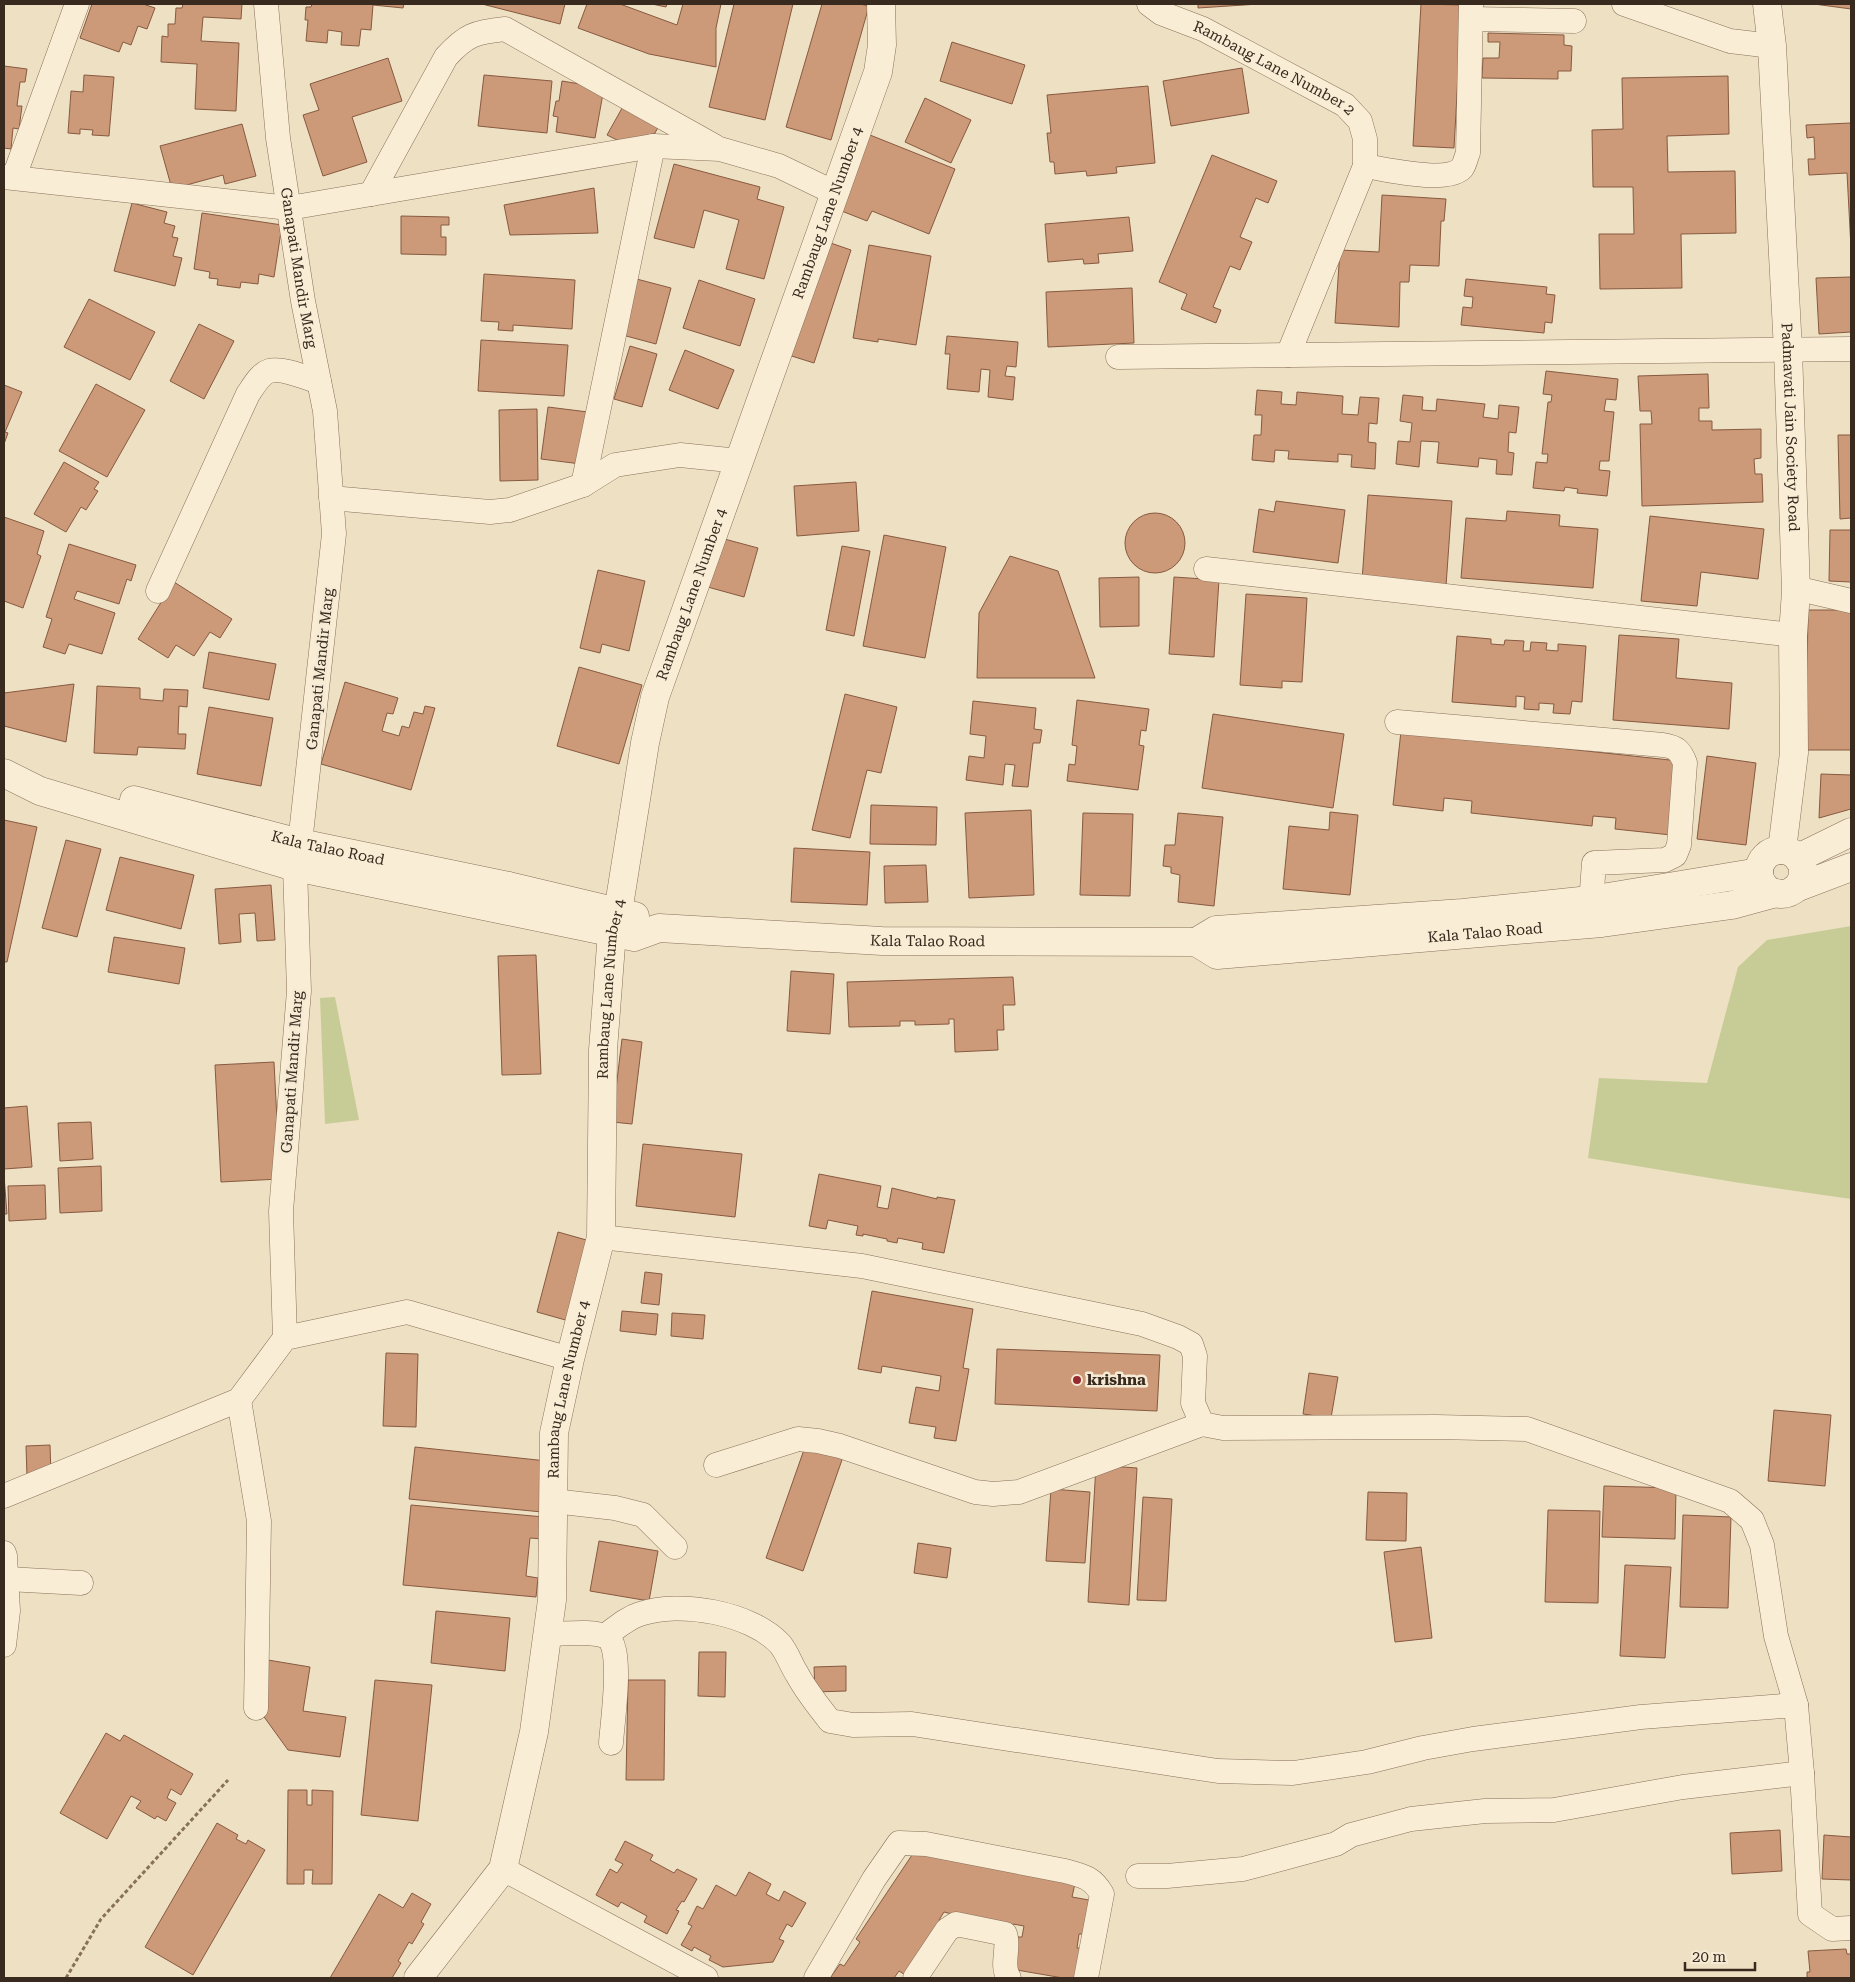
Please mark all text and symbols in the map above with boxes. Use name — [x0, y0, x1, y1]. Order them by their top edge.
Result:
street label: Rambaug Lane Number 2 — [1191, 17, 1359, 119]
street label: Rambaug Lane Number 4 — [789, 124, 867, 301]
street label: Ganapati Mandir Marg — [277, 186, 321, 350]
street label: Padmavati Jain Society Road — [1778, 322, 1803, 532]
street label: Rambaug Lane Number 4 — [653, 505, 731, 683]
street label: Ganapati Mandir Marg — [303, 587, 338, 751]
street label: Kala Talao Road — [270, 827, 387, 869]
street label: Rambaug Lane Number 4 — [594, 897, 629, 1079]
street label: Kala Talao Road — [1427, 919, 1543, 946]
street label: Kala Talao Road — [869, 931, 986, 950]
street label: Ganapati Mandir Marg — [277, 990, 307, 1154]
street label: Rambaug Lane Number 4 — [544, 1298, 594, 1479]
place label: krishna — [1087, 1371, 1146, 1389]
marker: krishna — [1071, 1374, 1083, 1386]
scale bar — [1685, 1940, 1755, 1972]
text: 20 m — [1692, 1948, 1727, 1966]

